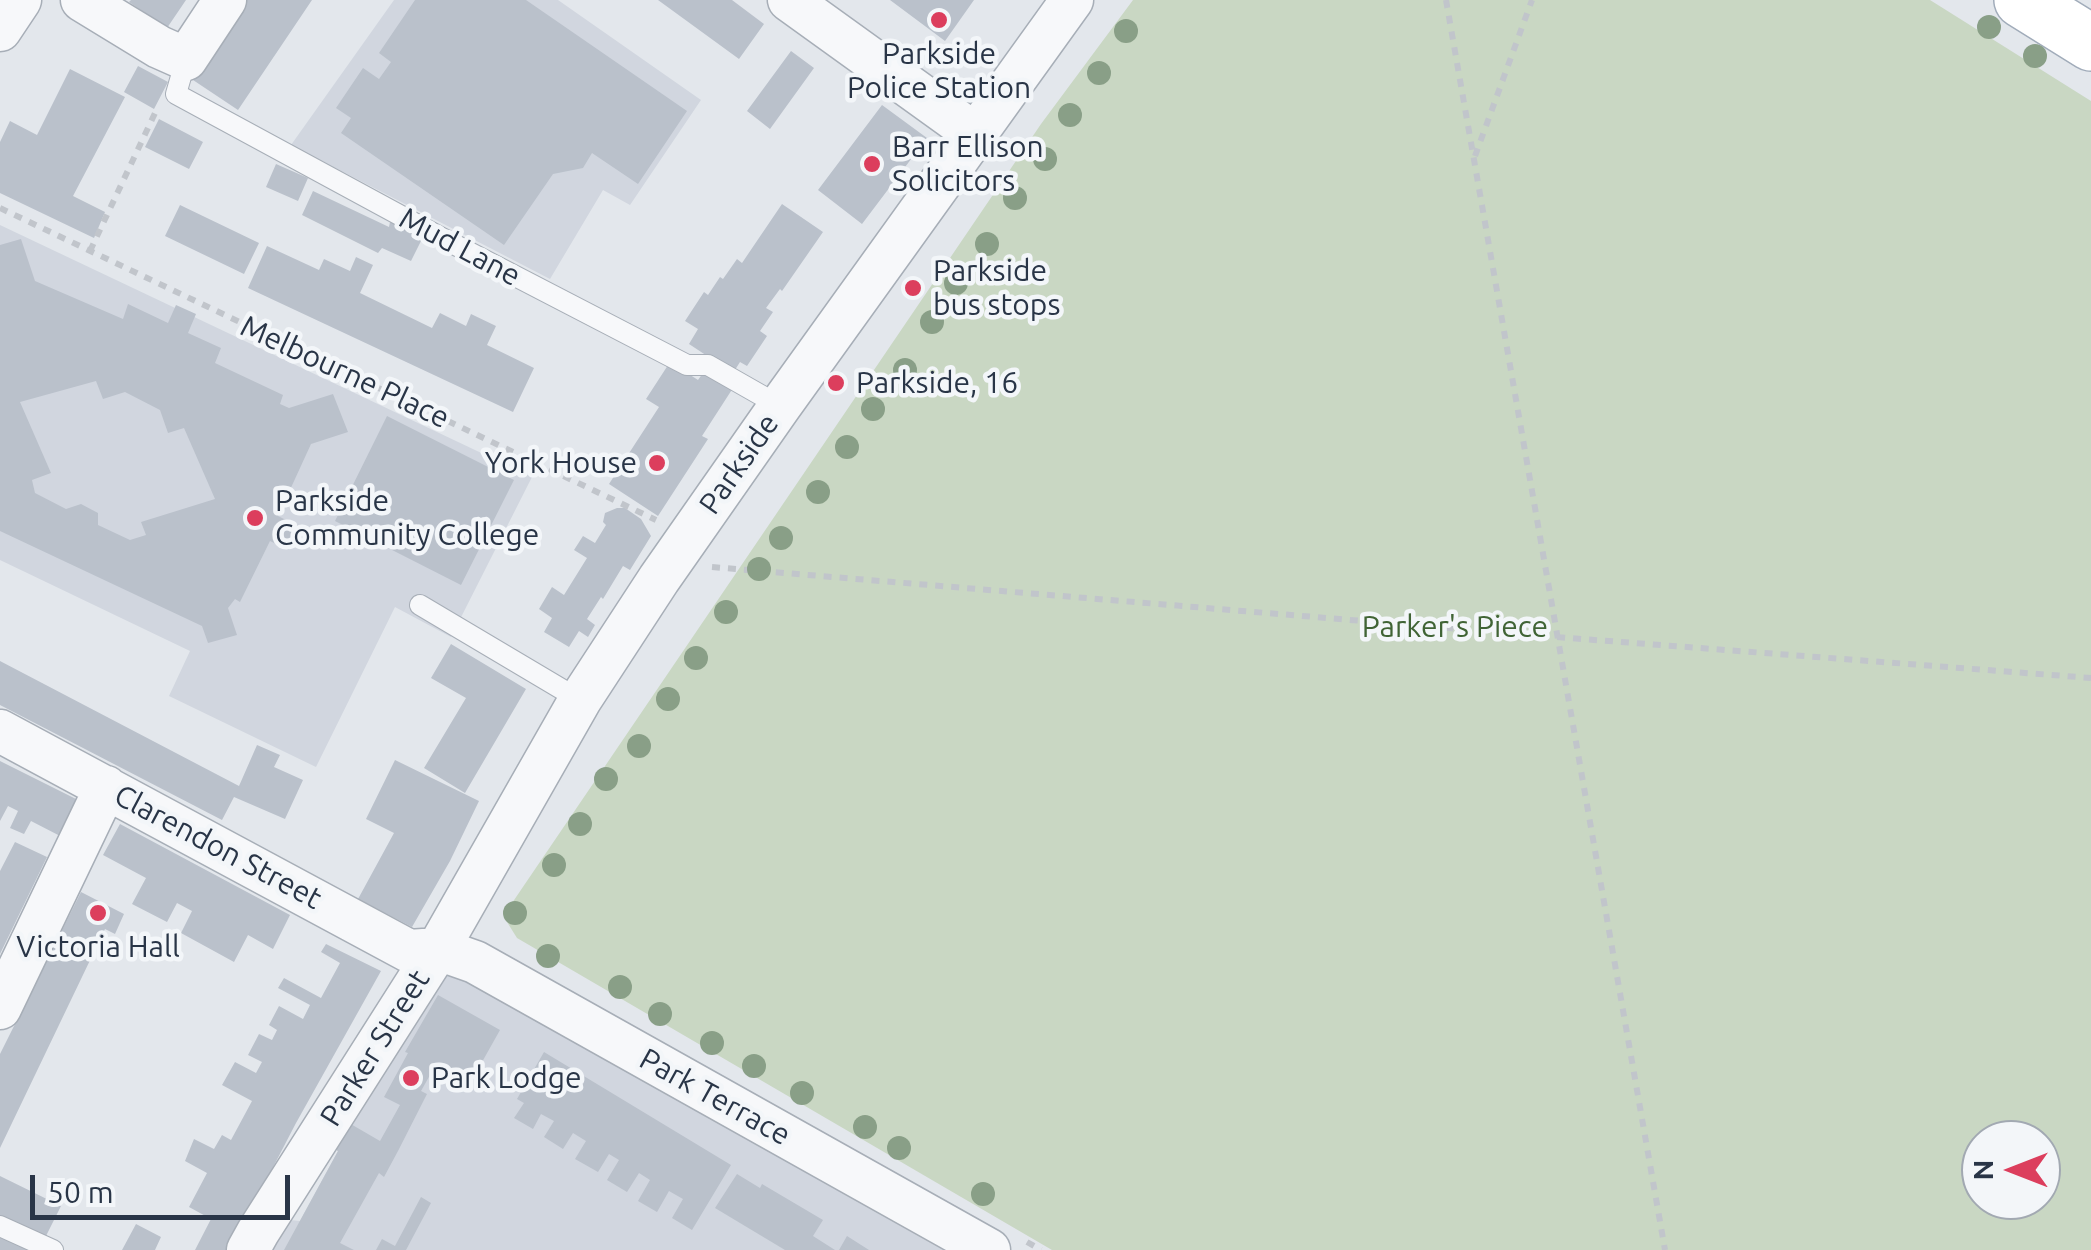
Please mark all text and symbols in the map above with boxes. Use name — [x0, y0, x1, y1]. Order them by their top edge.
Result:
marker: Parkside Police Station — [928, 9, 950, 31]
place label: Parkside Police Station — [847, 36, 1031, 106]
place label: Barr Ellison Solicitors — [892, 129, 1044, 200]
marker: Barr Ellison Solicitors — [861, 153, 883, 175]
street label: Mud Lane — [393, 200, 527, 294]
place label: Parkside bus stops — [933, 253, 1060, 324]
marker: Parkside bus stops — [902, 277, 924, 299]
street label: Melbourne Place — [235, 308, 455, 436]
place label: Parkside, 16 — [856, 365, 1018, 401]
marker: Parkside, 16 — [825, 372, 847, 394]
street label: Parkside — [692, 407, 786, 521]
place label: York House — [485, 445, 637, 481]
marker: York House — [646, 452, 668, 474]
place label: Parkside Community College — [275, 483, 539, 554]
marker: Parkside Community College — [244, 507, 266, 529]
park label: Parker's Piece — [1362, 609, 1548, 645]
street label: Clarendon Street — [108, 777, 328, 917]
marker: Victoria Hall — [87, 902, 109, 924]
place label: Victoria Hall — [16, 929, 180, 965]
street label: Parker Street — [313, 963, 437, 1133]
street label: Park Terrace — [633, 1041, 797, 1153]
place label: Park Lodge — [431, 1060, 582, 1096]
marker: Park Lodge — [400, 1067, 422, 1089]
north arrow — [1961, 1120, 2061, 1220]
scale bar — [35, 1155, 295, 1217]
text: N — [1967, 1160, 1998, 1180]
text: 50 m — [47, 1175, 114, 1209]

